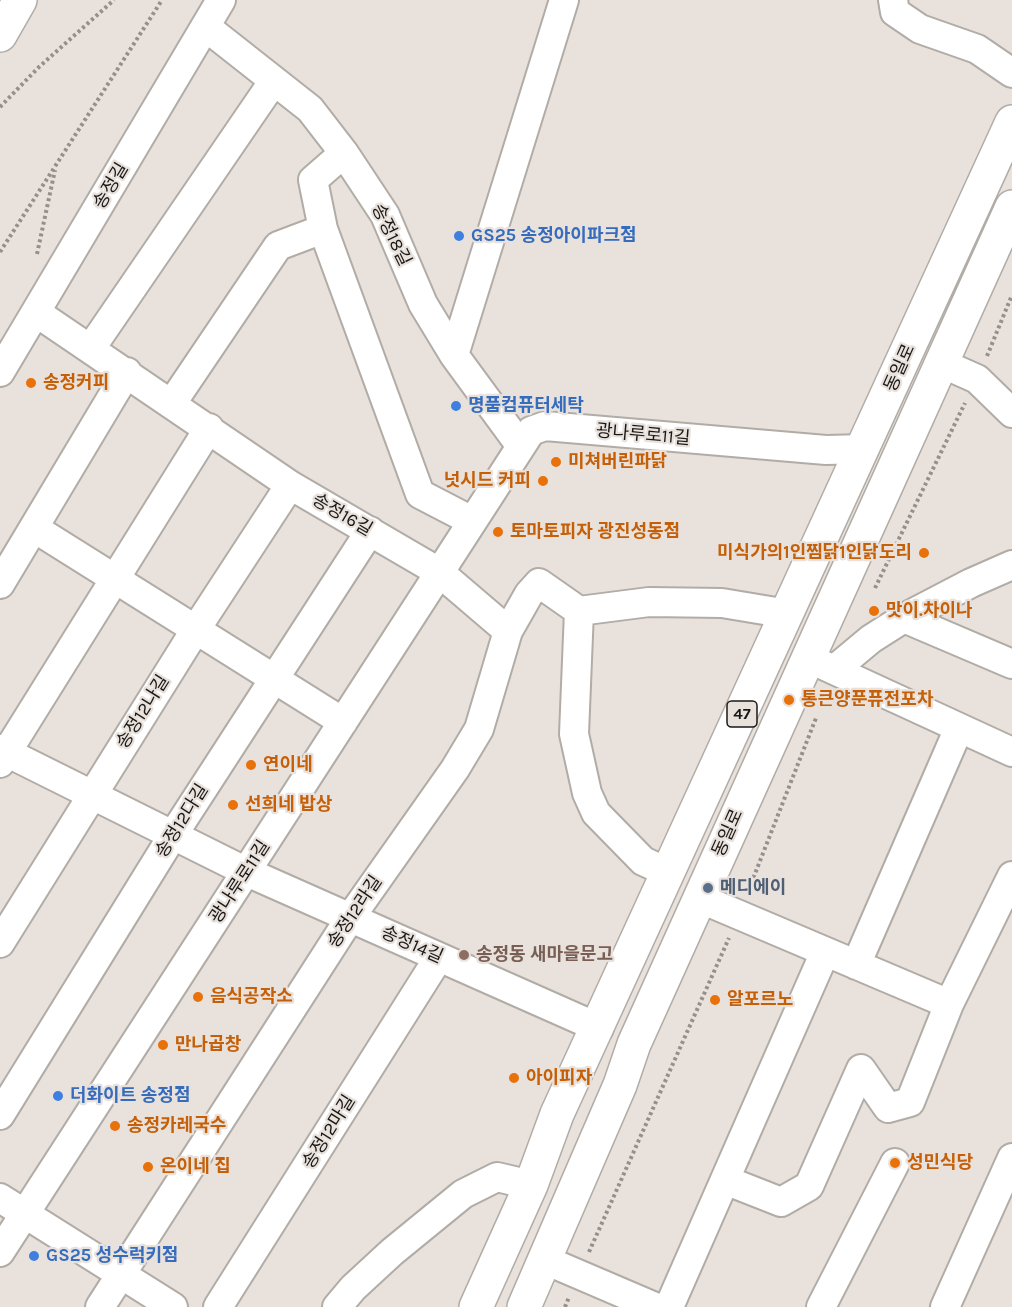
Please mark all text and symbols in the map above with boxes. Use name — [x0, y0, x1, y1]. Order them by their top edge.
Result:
street label: 송정길 — [89, 159, 133, 213]
street label: 송정18길 — [367, 200, 415, 270]
place label: GS25 송정아이파크점 — [471, 225, 637, 247]
marker: GS25 송정아이파크점 — [452, 229, 466, 243]
street label: 동일로 — [880, 341, 920, 395]
place label: 송정커피 — [43, 372, 109, 394]
marker: 송정커피 — [24, 376, 38, 390]
place label: 명품컴퓨터세탁 — [468, 395, 584, 417]
marker: 명품컴퓨터세탁 — [449, 399, 463, 413]
street label: 광나루로11길 — [595, 420, 691, 450]
place label: 미쳐버린파닭 — [568, 451, 667, 473]
marker: 미쳐버린파닭 — [549, 455, 563, 469]
place label: 넛시드 커피 — [444, 470, 531, 492]
marker: 넛시드 커피 — [536, 474, 550, 488]
street label: 송정16길 — [308, 489, 376, 541]
place label: 토마토피자 광진성동점 — [510, 521, 680, 543]
marker: 토마토피자 광진성동점 — [491, 525, 505, 539]
place label: 미식가의1인찜닭1인닭도리 — [717, 542, 912, 564]
marker: 미식가의1인찜닭1인닭도리 — [917, 546, 931, 560]
place label: 맛이.차이나 — [886, 600, 973, 622]
marker: 맛이.차이나 — [867, 604, 881, 618]
street label: 송정12나길 — [112, 671, 174, 753]
place label: 통큰양푼퓨전포차 — [801, 689, 933, 711]
marker: 통큰양푼퓨전포차 — [782, 693, 796, 707]
road number: 47 — [727, 701, 757, 727]
place label: 연이네 — [263, 754, 313, 776]
marker: 연이네 — [244, 758, 258, 772]
street label: 송정12다길 — [151, 780, 213, 862]
place label: 선희네 밥상 — [245, 794, 332, 816]
marker: 선희네 밥상 — [226, 798, 240, 812]
street label: 동일로 — [708, 806, 748, 860]
street label: 광나루로11길 — [205, 836, 275, 928]
street label: 송정12라길 — [323, 872, 387, 952]
place label: 메디에이 — [720, 877, 786, 899]
marker: 메디에이 — [701, 881, 715, 895]
street label: 송정14길 — [378, 922, 446, 968]
place label: 송정동 새마을문고 — [476, 944, 613, 966]
marker: 송정동 새마을문고 — [457, 948, 471, 962]
place label: 음식공작소 — [210, 986, 293, 1008]
place label: 알포르노 — [727, 989, 793, 1011]
marker: 음식공작소 — [191, 990, 205, 1004]
marker: 알포르노 — [708, 993, 722, 1007]
place label: 만나곱창 — [175, 1034, 241, 1056]
marker: 만나곱창 — [156, 1038, 170, 1052]
place label: 아이피자 — [526, 1067, 592, 1089]
marker: 아이피자 — [507, 1071, 521, 1085]
place label: 더화이트 송정점 — [70, 1085, 190, 1107]
marker: 더화이트 송정점 — [51, 1089, 65, 1103]
street label: 송정12마길 — [298, 1091, 360, 1173]
place label: 송정카레국수 — [127, 1115, 226, 1137]
marker: 송정카레국수 — [108, 1119, 122, 1133]
place label: 성민식당 — [907, 1152, 973, 1174]
place label: 온이네 집 — [160, 1156, 231, 1178]
marker: 성민식당 — [888, 1156, 902, 1170]
marker: 온이네 집 — [141, 1160, 155, 1174]
place label: GS25 성수럭키점 — [46, 1245, 178, 1267]
marker: GS25 성수럭키점 — [27, 1249, 41, 1263]

